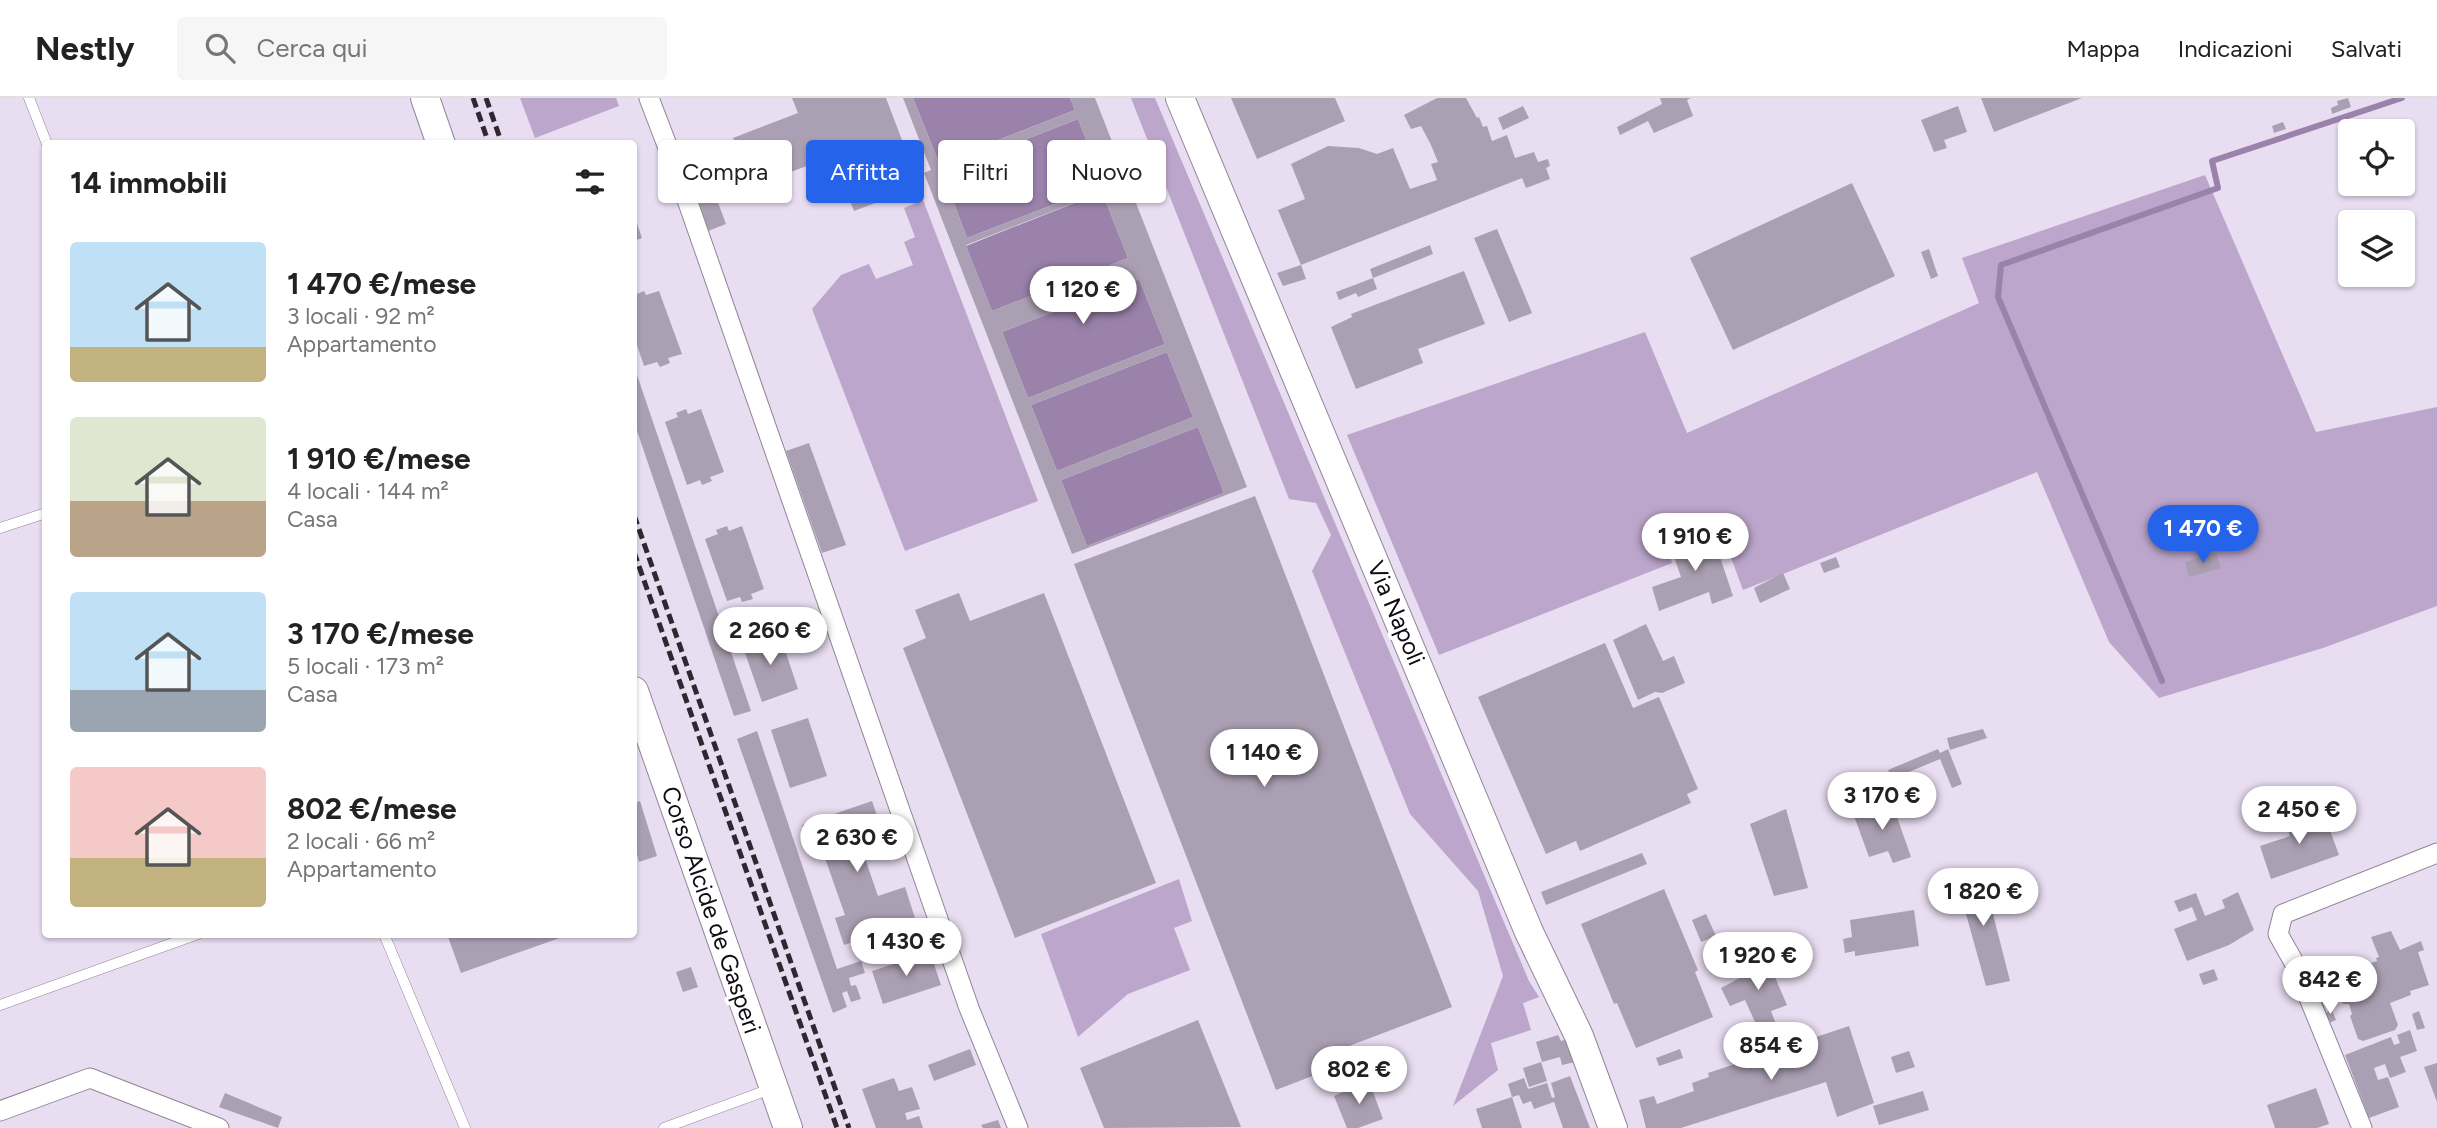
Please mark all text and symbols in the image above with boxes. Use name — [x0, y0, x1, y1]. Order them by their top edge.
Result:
search box — [177, 17, 667, 80]
text: Nestly — [35, 29, 135, 68]
icon: search — [201, 29, 239, 67]
text: Cerca qui — [257, 32, 368, 64]
text: Mappa — [2067, 34, 2140, 63]
text: Indicazioni — [2178, 34, 2293, 63]
text: Salvati — [2331, 34, 2402, 63]
map controls — [2338, 119, 2415, 287]
button: locate — [2338, 119, 2415, 196]
chip: Compra — [658, 140, 792, 203]
chip: Affitta — [806, 140, 924, 203]
chip: Filtri — [938, 140, 1033, 203]
chip: Nuovo — [1047, 140, 1166, 203]
icon: filters — [571, 163, 609, 201]
text: 14 immobili — [70, 164, 227, 201]
button: layers — [2338, 210, 2415, 287]
text: 1 470 €/mese — [287, 265, 476, 302]
pin: 1 120 € — [1018, 266, 1148, 326]
icon: home — [126, 270, 210, 354]
text: 1 120 € — [1046, 275, 1120, 303]
text: 3 locali · 92 m² — [287, 302, 435, 330]
text: Appartamento — [287, 330, 437, 358]
text: 1 910 €/mese — [287, 440, 471, 477]
icon: home — [126, 445, 210, 529]
text: 4 locali · 144 m² — [287, 477, 449, 505]
text: Casa — [287, 505, 338, 533]
pin: 1 470 € — [2138, 505, 2268, 565]
pin: 1 910 € — [1630, 514, 1760, 573]
text: 1 470 € — [2164, 514, 2242, 542]
text: 1 910 € — [1658, 522, 1732, 550]
street label: Via Napoli — [1362, 556, 1431, 669]
pin: 2 260 € — [705, 608, 835, 667]
text: 3 170 €/mese — [287, 615, 474, 652]
text: 2 260 € — [729, 616, 811, 644]
icon: home — [126, 620, 210, 704]
text: 5 locali · 173 m² — [287, 652, 444, 680]
text: Casa — [287, 680, 338, 708]
pin: 1 140 € — [1199, 730, 1329, 789]
text: 1 140 € — [1226, 738, 1302, 766]
pin: 3 170 € — [1817, 772, 1947, 832]
text: 3 170 € — [1843, 781, 1921, 809]
street label: Corso Alcide de Gasperi — [656, 783, 767, 1037]
pin: 2 450 € — [2234, 786, 2364, 846]
text: 802 €/mese — [287, 790, 457, 827]
icon: home — [126, 795, 210, 879]
text: 2 450 € — [2257, 795, 2341, 823]
pin: 2 630 € — [792, 814, 922, 874]
text: 2 630 € — [816, 823, 898, 851]
text: 2 locali · 66 m² — [287, 827, 435, 855]
text: Appartamento — [287, 855, 437, 883]
pin: 1 820 € — [1918, 868, 2048, 928]
text: 1 820 € — [1944, 877, 2022, 905]
pin: 1 430 € — [841, 918, 971, 978]
text: 1 430 € — [867, 927, 945, 955]
pin: 1 920 € — [1693, 932, 1823, 992]
text: 1 920 € — [1719, 941, 1797, 969]
pin: 842 € — [2281, 956, 2379, 1016]
text: 842 € — [2298, 965, 2362, 993]
pin: 854 € — [1722, 1023, 1820, 1082]
text: 854 € — [1739, 1031, 1803, 1059]
pin: 802 € — [1310, 1046, 1408, 1106]
text: 802 € — [1327, 1055, 1391, 1083]

